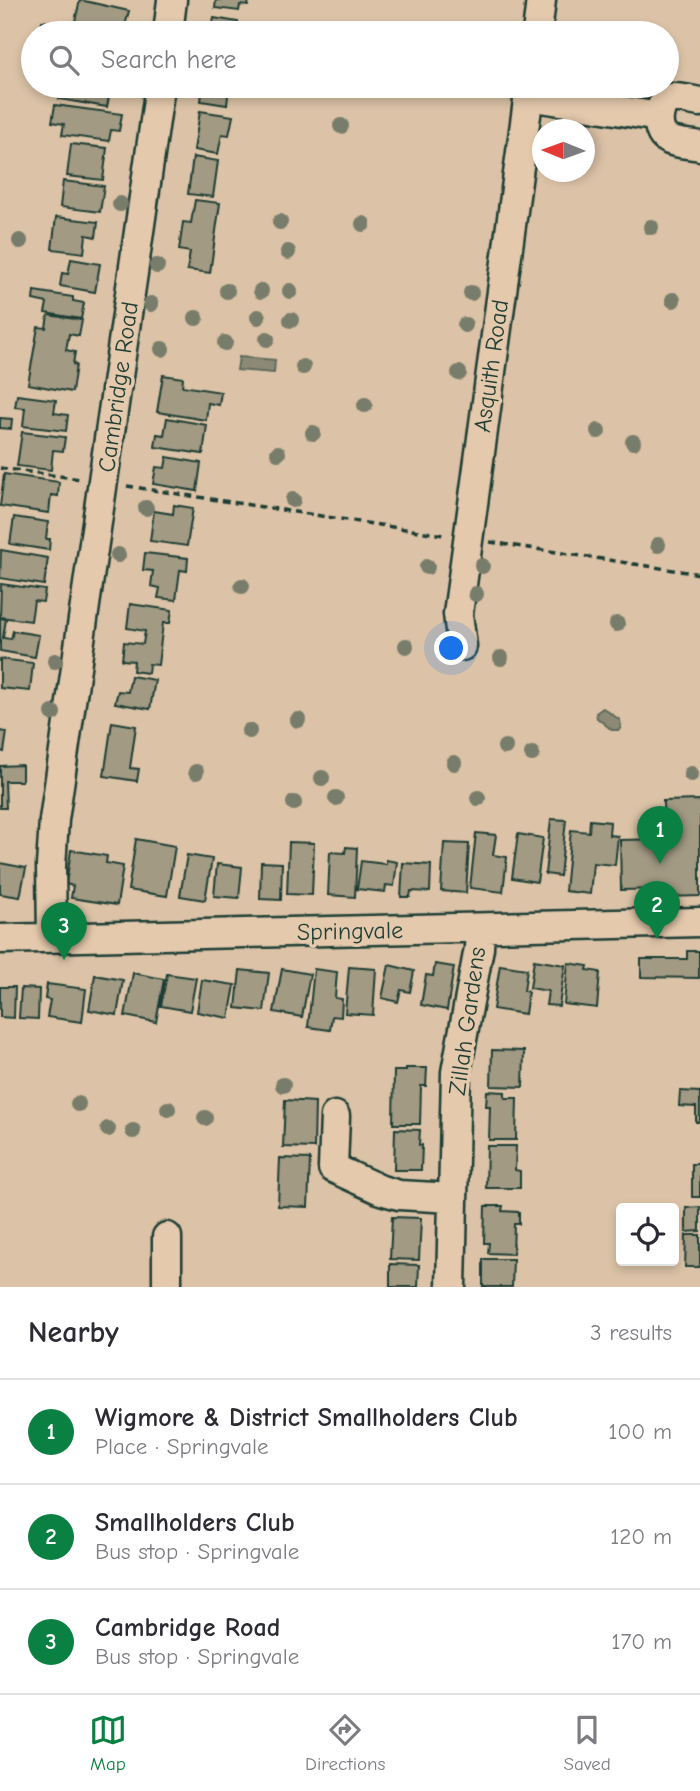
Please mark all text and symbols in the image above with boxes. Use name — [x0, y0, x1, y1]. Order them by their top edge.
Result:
search box — [21, 21, 679, 98]
icon: search — [45, 41, 83, 79]
text: Search here — [101, 45, 236, 75]
north arrow — [532, 119, 595, 182]
street label: Asquith Road — [468, 298, 514, 434]
street label: Cambridge Road — [92, 300, 144, 474]
your location — [434, 631, 468, 665]
pin: 1 — [637, 806, 683, 864]
pin: 2 — [634, 881, 680, 939]
pin: 3 — [41, 902, 87, 960]
street label: Springvale — [297, 916, 403, 946]
street label: Zillah Gardens — [443, 945, 491, 1097]
map controls — [616, 1203, 679, 1266]
button: locate — [616, 1203, 679, 1266]
text: Nearby — [28, 1315, 119, 1350]
text: 3 results — [590, 1319, 672, 1346]
text: Wigmore & District Smallholders Club — [95, 1403, 518, 1433]
text: 1 — [46, 1418, 56, 1445]
text: 100 m — [608, 1418, 672, 1445]
text: Place · Springvale — [95, 1433, 269, 1460]
text: Smallholders Club — [95, 1508, 295, 1538]
text: 2 — [45, 1523, 57, 1550]
text: 120 m — [610, 1523, 672, 1550]
text: Bus stop · Springvale — [95, 1538, 299, 1565]
text: Cambridge Road — [95, 1613, 280, 1643]
text: 3 — [45, 1628, 57, 1655]
text: 170 m — [611, 1628, 672, 1655]
text: Bus stop · Springvale — [95, 1643, 299, 1670]
tab: Map — [89, 1711, 127, 1775]
tab: Directions — [305, 1711, 385, 1775]
tab: Saved — [564, 1711, 611, 1775]

